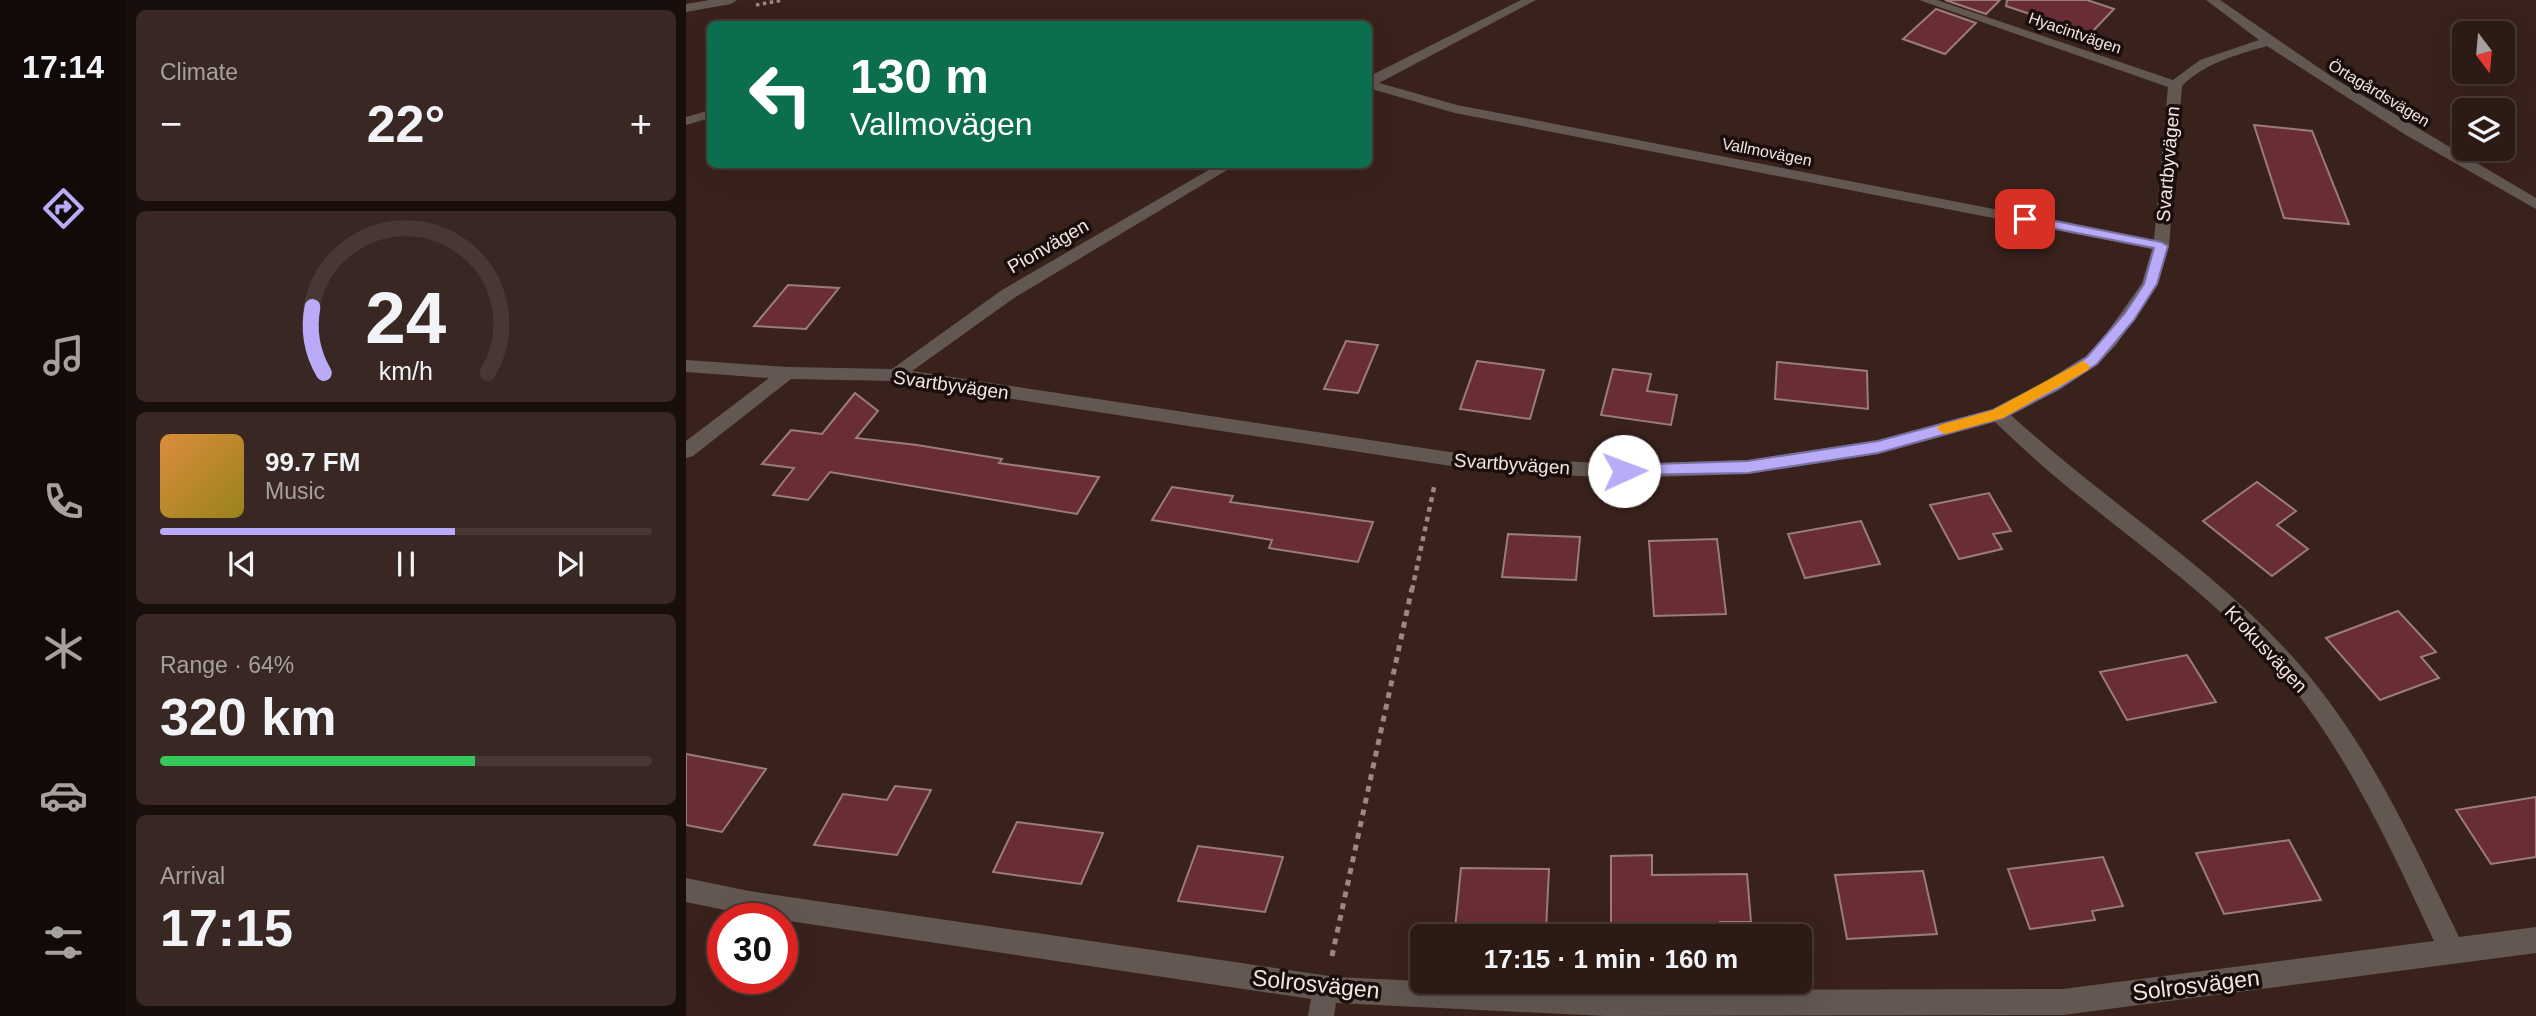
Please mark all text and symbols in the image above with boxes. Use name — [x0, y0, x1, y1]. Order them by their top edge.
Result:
street label: Hyacintvägen — [2026, 9, 2124, 57]
north arrow — [2452, 21, 2515, 84]
map controls — [2452, 21, 2515, 161]
text: 17:14 — [22, 49, 104, 85]
icon: left — [735, 49, 826, 140]
text: 130 m — [850, 49, 989, 103]
street label: Örtagårdsvägen — [2325, 56, 2433, 130]
text: Climate — [160, 59, 238, 85]
text: 22° — [367, 95, 445, 153]
button: layers — [2452, 98, 2515, 161]
text: − — [160, 103, 182, 145]
text: + — [630, 103, 652, 145]
street label: Svartbyvägen — [2152, 105, 2184, 223]
text: Vallmovägen — [850, 106, 1033, 142]
street label: Vallmovägen — [1721, 135, 1813, 169]
icon: directions — [39, 184, 88, 233]
pin — [1995, 189, 2055, 249]
icon: arrive — [2006, 200, 2044, 238]
street label: Pionvägen — [1004, 214, 1092, 278]
text: 24 — [366, 277, 447, 358]
icon: music — [39, 331, 88, 380]
text: km/h — [379, 357, 433, 385]
street label: Svartbyvägen — [892, 367, 1010, 403]
position arrow — [1587, 434, 1661, 508]
text: 99.7 FM — [265, 447, 360, 477]
street label: Svartbyvägen — [1453, 449, 1571, 479]
icon: phone — [39, 477, 88, 526]
text: Music — [265, 478, 325, 504]
icon: previous — [223, 545, 261, 583]
icon: pause — [387, 545, 425, 583]
icon: next — [551, 545, 589, 583]
street label: Krokusvägen — [2221, 601, 2311, 697]
icon: climate — [39, 624, 88, 673]
text: Range · 64% — [160, 652, 294, 678]
text: 320 km — [160, 688, 336, 746]
icon: car — [39, 771, 88, 820]
text: Arrival — [160, 863, 225, 889]
text: 17:15 — [160, 899, 293, 957]
speed limit sign: 30 — [707, 903, 798, 994]
icon: filters — [39, 918, 88, 967]
text: 17:15 · 1 min · 160 m — [1484, 944, 1738, 974]
street label: Solrosvägen — [1251, 964, 1381, 1004]
street label: Solrosvägen — [2131, 964, 2261, 1006]

